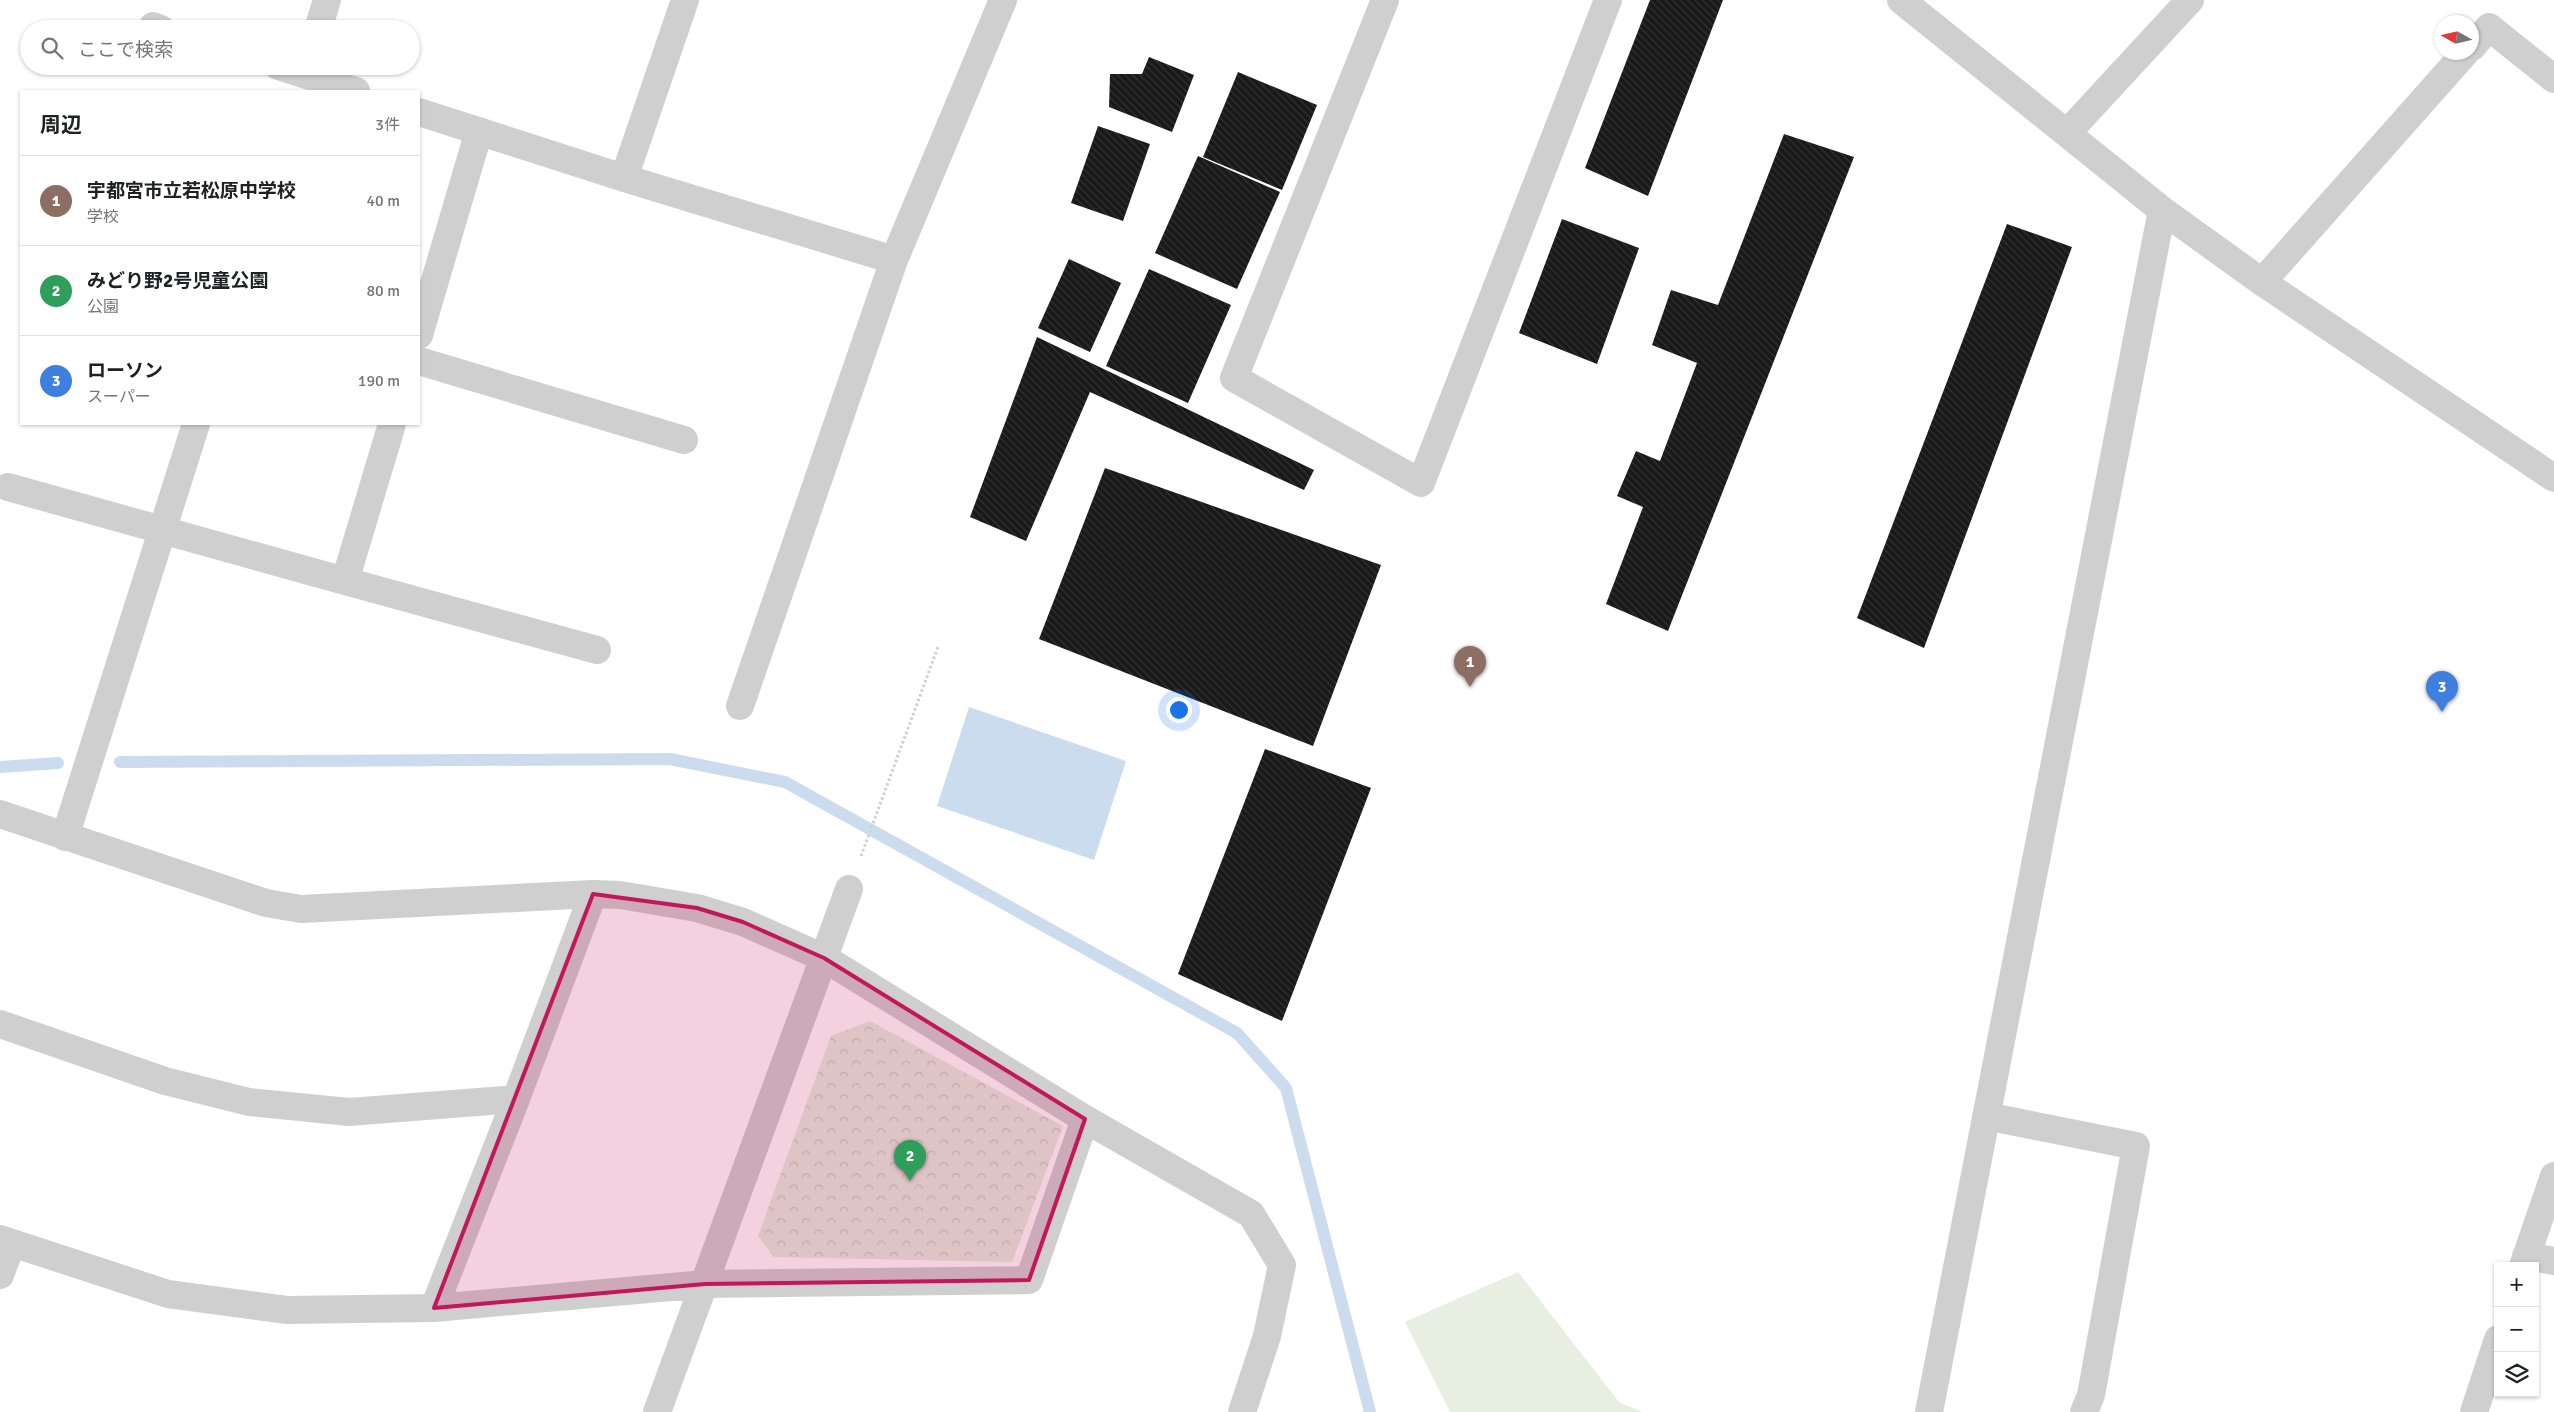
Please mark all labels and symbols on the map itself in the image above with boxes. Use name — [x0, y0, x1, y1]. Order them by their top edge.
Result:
north arrow — [2434, 15, 2479, 60]
pin: 1 — [1454, 646, 1486, 687]
pin: 3 — [2426, 671, 2458, 712]
your location — [1166, 697, 1192, 723]
pin: 2 — [894, 1140, 926, 1181]

